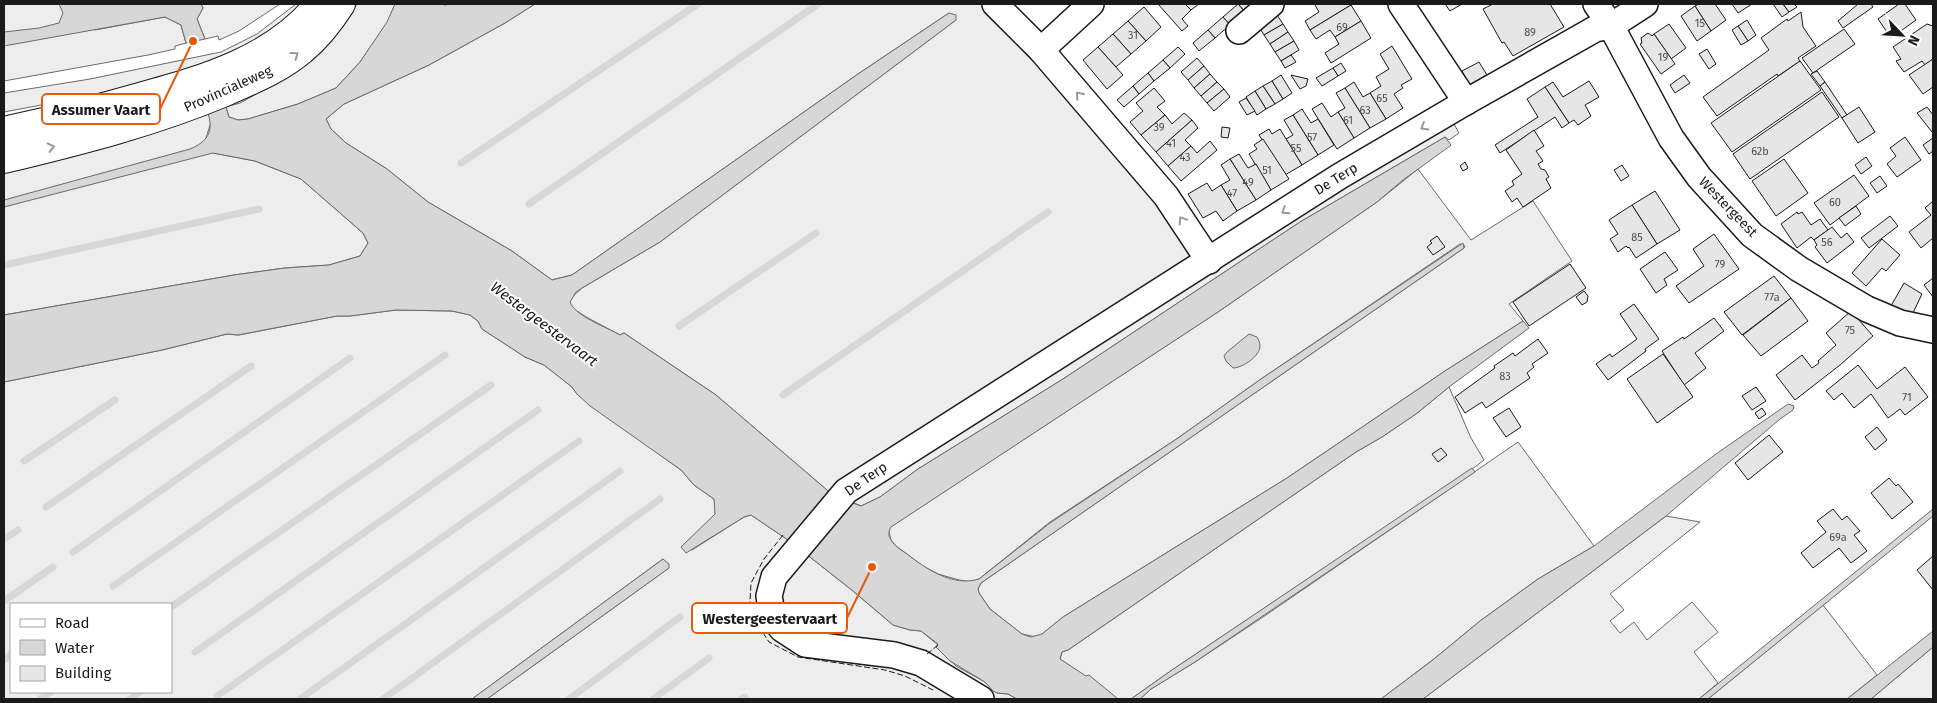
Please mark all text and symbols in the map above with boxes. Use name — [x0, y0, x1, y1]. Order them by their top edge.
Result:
north arrow — [1877, 10, 1927, 60]
house number: 15 — [1695, 17, 1706, 30]
house number: 69 — [1336, 21, 1348, 34]
house number: 89 — [1524, 26, 1536, 39]
house number: 31 — [1128, 29, 1138, 42]
text: N — [1904, 32, 1923, 48]
house number: 19 — [1658, 51, 1668, 64]
one-way arrow — [289, 52, 299, 61]
street label: Provincialeweg — [181, 62, 275, 116]
one-way arrow — [1076, 91, 1085, 100]
house number: 65 — [1376, 92, 1388, 105]
callout: Assumer Vaart — [42, 94, 160, 124]
text: Assumer Vaart — [51, 101, 150, 119]
house number: 63 — [1359, 104, 1371, 117]
house number: 61 — [1343, 114, 1353, 127]
one-way arrow — [1420, 120, 1429, 130]
house number: 39 — [1153, 121, 1165, 134]
house number: 57 — [1307, 131, 1317, 144]
house number: 41 — [1166, 137, 1176, 150]
one-way arrow — [47, 142, 56, 153]
house number: 55 — [1291, 142, 1302, 155]
house number: 62b — [1751, 145, 1769, 158]
house number: 43 — [1179, 151, 1191, 164]
street label: De Terp — [1311, 159, 1361, 199]
house number: 51 — [1262, 164, 1272, 177]
street label: Westergeest — [1695, 173, 1762, 241]
house number: 49 — [1242, 176, 1254, 189]
house number: 47 — [1227, 187, 1237, 200]
house number: 60 — [1829, 196, 1841, 209]
one-way arrow — [1282, 205, 1291, 215]
one-way arrow — [1179, 216, 1188, 226]
house number: 85 — [1631, 231, 1643, 244]
house number: 56 — [1821, 236, 1833, 249]
house number: 79 — [1715, 258, 1725, 271]
water label: Westergeestervaart — [487, 278, 602, 371]
house number: 77a — [1764, 291, 1780, 304]
house number: 75 — [1845, 324, 1856, 337]
house number: 83 — [1499, 370, 1511, 383]
house number: 71 — [1902, 391, 1912, 404]
street label: De Terp — [841, 458, 891, 500]
house number: 69a — [1829, 531, 1847, 544]
legend — [10, 603, 172, 693]
callout: Westergeestervaart — [692, 603, 847, 633]
text: Westergeestervaart — [703, 610, 838, 628]
text: Road — [55, 614, 90, 632]
text: Water — [55, 639, 94, 657]
text: Building — [55, 664, 111, 682]

